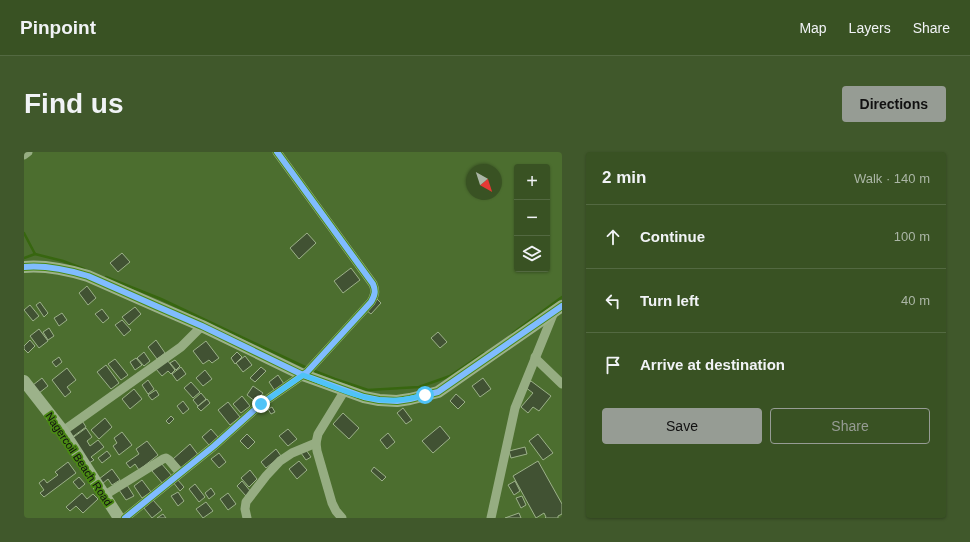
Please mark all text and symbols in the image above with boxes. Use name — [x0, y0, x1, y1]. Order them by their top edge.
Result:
text: Pinpoint — [20, 17, 96, 38]
text: Map — [799, 20, 827, 36]
text: Layers — [849, 20, 891, 36]
text: Share — [913, 20, 950, 36]
button: Directions — [842, 86, 946, 122]
text: Find us — [24, 88, 124, 119]
north arrow — [466, 164, 502, 200]
map controls — [514, 164, 550, 272]
button: + — [514, 164, 550, 200]
text: 2 min — [602, 168, 646, 187]
text: Walk · 140 m — [854, 171, 930, 186]
button: − — [514, 200, 550, 236]
icon: ahead — [602, 226, 624, 248]
text: Continue — [640, 228, 705, 245]
text: 100 m — [894, 229, 930, 244]
button: layers — [514, 236, 550, 272]
icon: left — [602, 290, 624, 312]
text: Turn left — [640, 292, 699, 309]
text: 40 m — [901, 293, 930, 308]
icon: arrive — [602, 354, 624, 376]
text: Arrive at destination — [640, 356, 785, 373]
route start — [416, 386, 434, 404]
route end — [252, 395, 270, 413]
button: Save — [602, 408, 762, 444]
button: Share — [770, 408, 930, 444]
street label: Nagercoil Beach Road — [43, 410, 115, 508]

